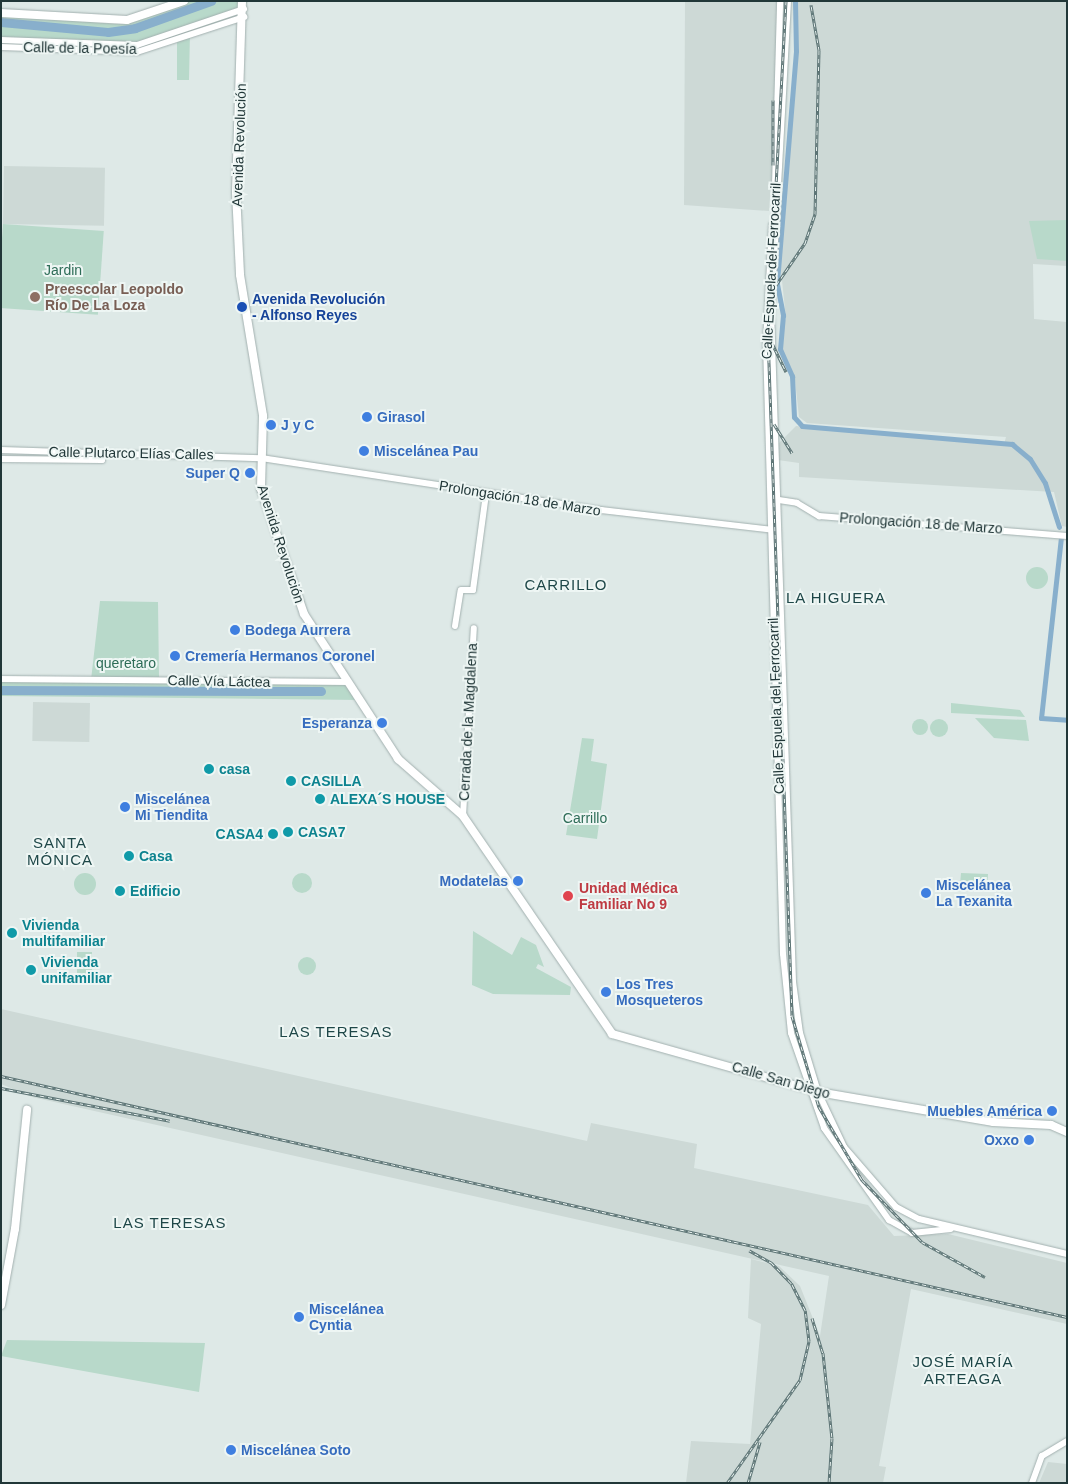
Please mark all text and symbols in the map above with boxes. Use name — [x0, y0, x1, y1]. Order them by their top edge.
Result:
street label: Calle de la Poesía — [23, 39, 137, 57]
street label: Avenida Revolución — [228, 83, 250, 207]
street label: Calle Espuela del Ferrocarril — [758, 182, 784, 360]
park label: Jardin — [44, 262, 82, 278]
place label: Preescolar Leopoldo Río De La Loza — [45, 281, 183, 314]
marker: Preescolar Leopoldo Río De La Loza — [29, 291, 41, 303]
place label: Avenida Revolución - Alfonso Reyes — [252, 291, 385, 324]
marker: Avenida Revolución - Alfonso Reyes — [236, 301, 248, 313]
place label: Girasol — [377, 409, 425, 425]
marker: Girasol — [361, 411, 373, 423]
place label: J y C — [281, 417, 314, 433]
marker: J y C — [265, 419, 277, 431]
street label: Calle Plutarco Elías Calles — [48, 443, 214, 463]
place label: Miscelánea Pau — [374, 443, 478, 459]
marker: Miscelánea Pau — [358, 445, 370, 457]
place label: Super Q — [186, 465, 240, 481]
marker: Super Q — [244, 467, 256, 479]
street label: Prolongación 18 de Marzo — [438, 477, 602, 519]
street label: Avenida Revolución — [254, 483, 308, 605]
street label: Prolongación 18 de Marzo — [839, 509, 1003, 537]
district label: CARRILLO — [523, 576, 609, 594]
district label: LA HIGUERA — [784, 589, 888, 607]
street label: Calle Espuela del Ferrocarril — [765, 617, 787, 795]
place label: Bodega Aurrera — [245, 622, 351, 638]
marker: Bodega Aurrera — [229, 624, 241, 636]
street label: Cerrada de la Magdalena — [455, 643, 481, 801]
place label: Cremería Hermanos Coronel — [185, 648, 375, 664]
marker: Cremería Hermanos Coronel — [169, 650, 181, 662]
park label: queretaro — [96, 655, 156, 671]
street label: Calle Vía Láctea — [167, 672, 271, 690]
place label: Esperanza — [302, 715, 372, 731]
marker: Esperanza — [376, 717, 388, 729]
place label: casa — [219, 761, 250, 777]
marker: casa — [203, 763, 215, 775]
place label: CASILLA — [301, 773, 362, 789]
marker: CASILLA — [285, 775, 297, 787]
place label: Miscelánea Mi Tiendita — [135, 791, 210, 824]
place label: ALEXA´S HOUSE — [330, 791, 445, 807]
marker: ALEXA´S HOUSE — [314, 793, 326, 805]
marker: Miscelánea Mi Tiendita — [119, 801, 131, 813]
park label: Carrillo — [563, 810, 607, 826]
place label: CASA7 — [298, 824, 345, 840]
place label: CASA4 — [216, 826, 263, 842]
marker: CASA7 — [282, 826, 294, 838]
marker: CASA4 — [267, 828, 279, 840]
district label: SANTA MÓNICA — [26, 833, 94, 868]
place label: Casa — [139, 848, 172, 864]
marker: Casa — [123, 850, 135, 862]
place label: Modatelas — [440, 873, 508, 889]
marker: Modatelas — [512, 875, 524, 887]
place label: Miscelánea La Texanita — [936, 877, 1012, 910]
place label: Unidad Médica Familiar No 9 — [579, 880, 678, 912]
place label: Edificio — [130, 883, 181, 899]
marker: Edificio — [114, 885, 126, 897]
marker: Miscelánea La Texanita — [920, 887, 932, 899]
marker: Unidad Médica Familiar No 9 — [561, 889, 575, 903]
place label: Vivienda multifamiliar — [22, 917, 105, 950]
marker: Vivienda multifamiliar — [6, 927, 18, 939]
place label: Vivienda unifamiliar — [41, 954, 112, 986]
marker: Vivienda unifamiliar — [25, 964, 37, 976]
place label: Los Tres Mosqueteros — [616, 976, 703, 1009]
marker: Los Tres Mosqueteros — [600, 986, 612, 998]
district label: LAS TERESAS — [278, 1023, 394, 1041]
street label: Calle San Diego — [730, 1058, 832, 1102]
place label: Muebles América — [927, 1103, 1042, 1119]
marker: Muebles América — [1046, 1105, 1058, 1117]
place label: Oxxo — [984, 1132, 1019, 1148]
marker: Oxxo — [1023, 1134, 1035, 1146]
district label: LAS TERESAS — [112, 1214, 228, 1232]
place label: Miscelánea Cyntia — [309, 1301, 384, 1334]
marker: Miscelánea Cyntia — [293, 1311, 305, 1323]
district label: JOSÉ MARÍA ARTEAGA — [911, 1352, 1015, 1387]
place label: Miscelánea Soto — [241, 1442, 351, 1458]
marker: Miscelánea Soto — [225, 1444, 237, 1456]

